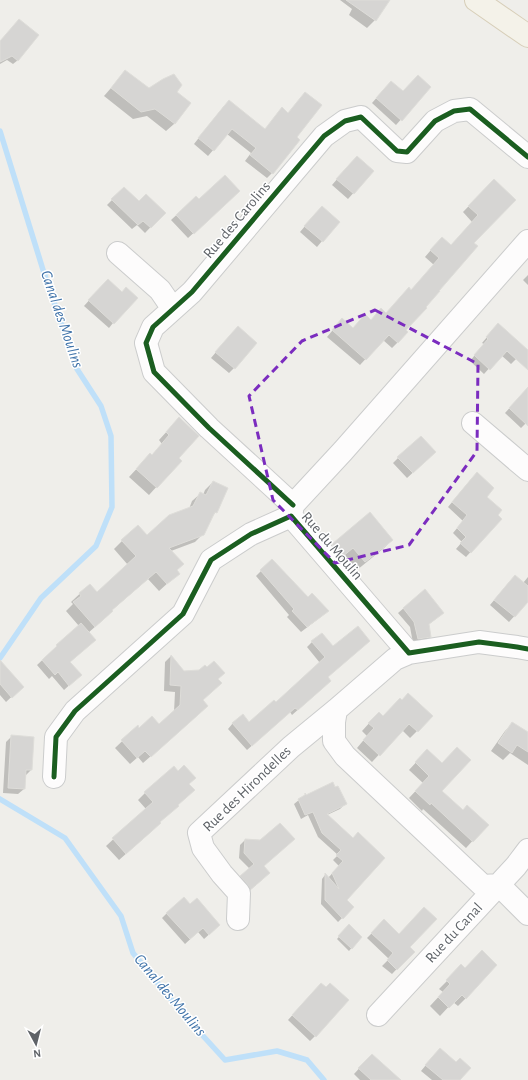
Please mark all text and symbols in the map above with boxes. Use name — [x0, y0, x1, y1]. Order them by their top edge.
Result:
street label: Rue des Carolins — [201, 179, 273, 261]
water label: Canal des Moulins — [38, 268, 86, 370]
street label: Rue du Moulin — [299, 509, 365, 583]
street label: Rue des Hirondelles — [200, 743, 294, 835]
street label: Rue du Canal — [423, 900, 485, 966]
water label: Canal des Moulins — [131, 951, 209, 1039]
north arrow — [16, 1024, 56, 1064]
text: N — [33, 1048, 42, 1059]

